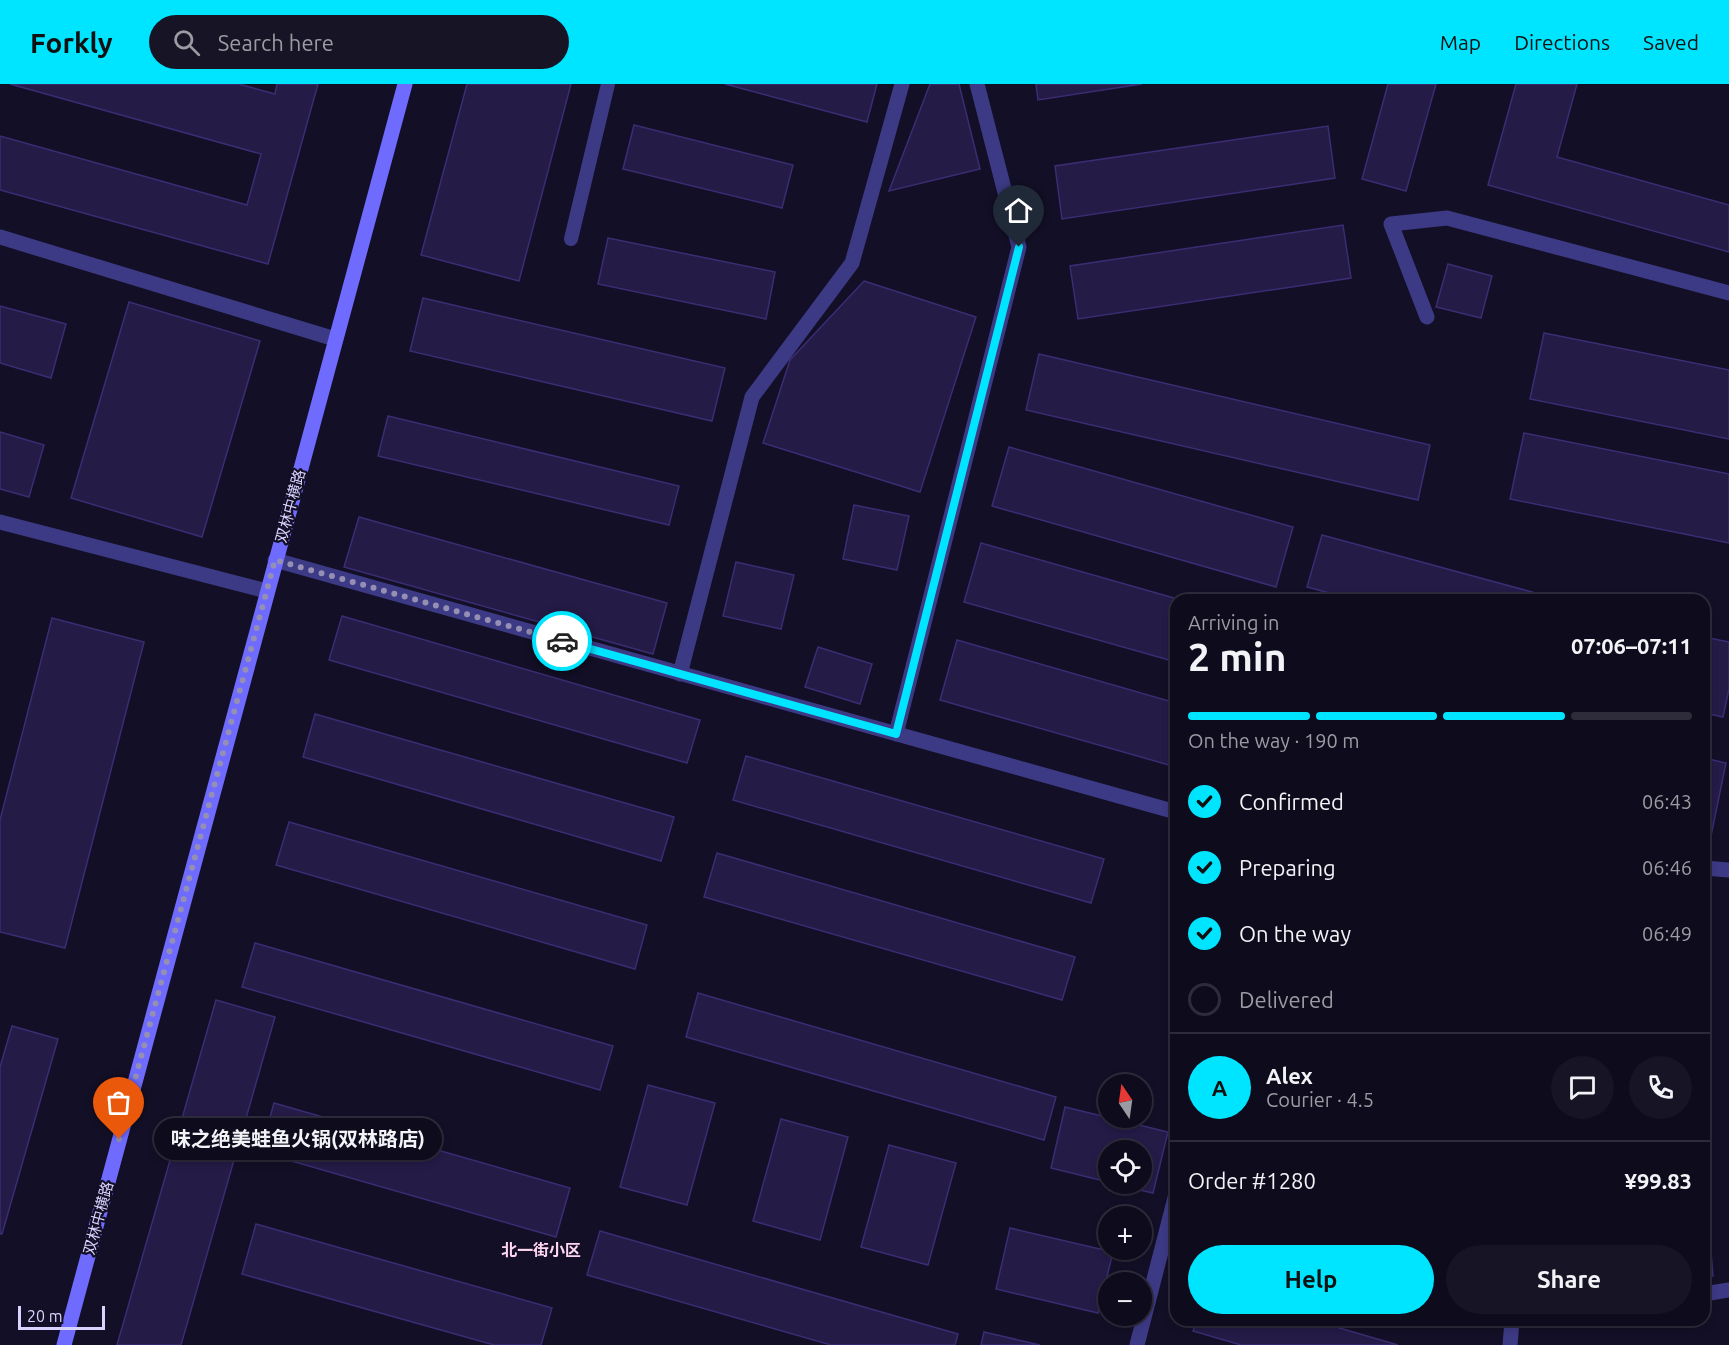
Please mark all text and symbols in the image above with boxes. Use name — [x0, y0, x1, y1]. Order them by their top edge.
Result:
search box — [149, 15, 569, 69]
icon: search — [170, 26, 203, 59]
text: Forkly — [30, 27, 113, 58]
text: Search here — [218, 30, 334, 55]
text: Map — [1440, 30, 1481, 54]
text: Directions — [1514, 30, 1610, 54]
text: Saved — [1643, 30, 1699, 54]
pin — [993, 185, 1044, 247]
icon: home — [1002, 194, 1035, 227]
street label: 双林中横路 — [272, 468, 308, 544]
courier — [532, 611, 592, 671]
text: Arriving in — [1188, 611, 1279, 634]
icon: car — [546, 625, 579, 658]
text: 07:06–07:11 — [1571, 633, 1692, 658]
text: 2 min — [1188, 635, 1287, 678]
text: On the way · 190 m — [1188, 729, 1360, 752]
icon: check — [1188, 785, 1221, 818]
text: Confirmed — [1239, 789, 1344, 814]
text: 06:43 — [1642, 790, 1692, 813]
icon: check — [1188, 851, 1221, 884]
text: Preparing — [1239, 855, 1336, 880]
text: 06:46 — [1642, 856, 1692, 879]
icon: check — [1188, 917, 1221, 950]
text: On the way — [1239, 921, 1351, 946]
text: 06:49 — [1642, 922, 1692, 945]
text: Delivered — [1239, 987, 1334, 1012]
button: chat — [1551, 1056, 1614, 1119]
button: phone — [1629, 1056, 1692, 1119]
text: Alex — [1266, 1063, 1313, 1088]
north arrow — [1098, 1074, 1152, 1128]
map controls — [1098, 1074, 1152, 1326]
text: A — [1212, 1075, 1227, 1100]
pin — [93, 1077, 144, 1139]
icon: bag — [102, 1086, 135, 1119]
text: Courier · 4.5 — [1266, 1088, 1374, 1111]
callout: 味之绝美蛙鱼火锅(双林路店) — [155, 1118, 443, 1160]
text: 味之绝美蛙鱼火锅(双林路店) — [171, 1127, 425, 1150]
button: locate — [1098, 1140, 1152, 1194]
text: Order #1280 — [1188, 1168, 1316, 1193]
text: ¥99.83 — [1625, 1168, 1692, 1193]
street label: 双林中横路 — [80, 1180, 116, 1256]
button: + — [1098, 1206, 1152, 1260]
district label: 北一街小区 — [501, 1241, 581, 1259]
button: Help — [1188, 1245, 1434, 1314]
button: Share — [1446, 1245, 1692, 1314]
button: − — [1098, 1272, 1152, 1326]
scale bar — [18, 1303, 105, 1330]
text: 20 m — [27, 1307, 63, 1325]

